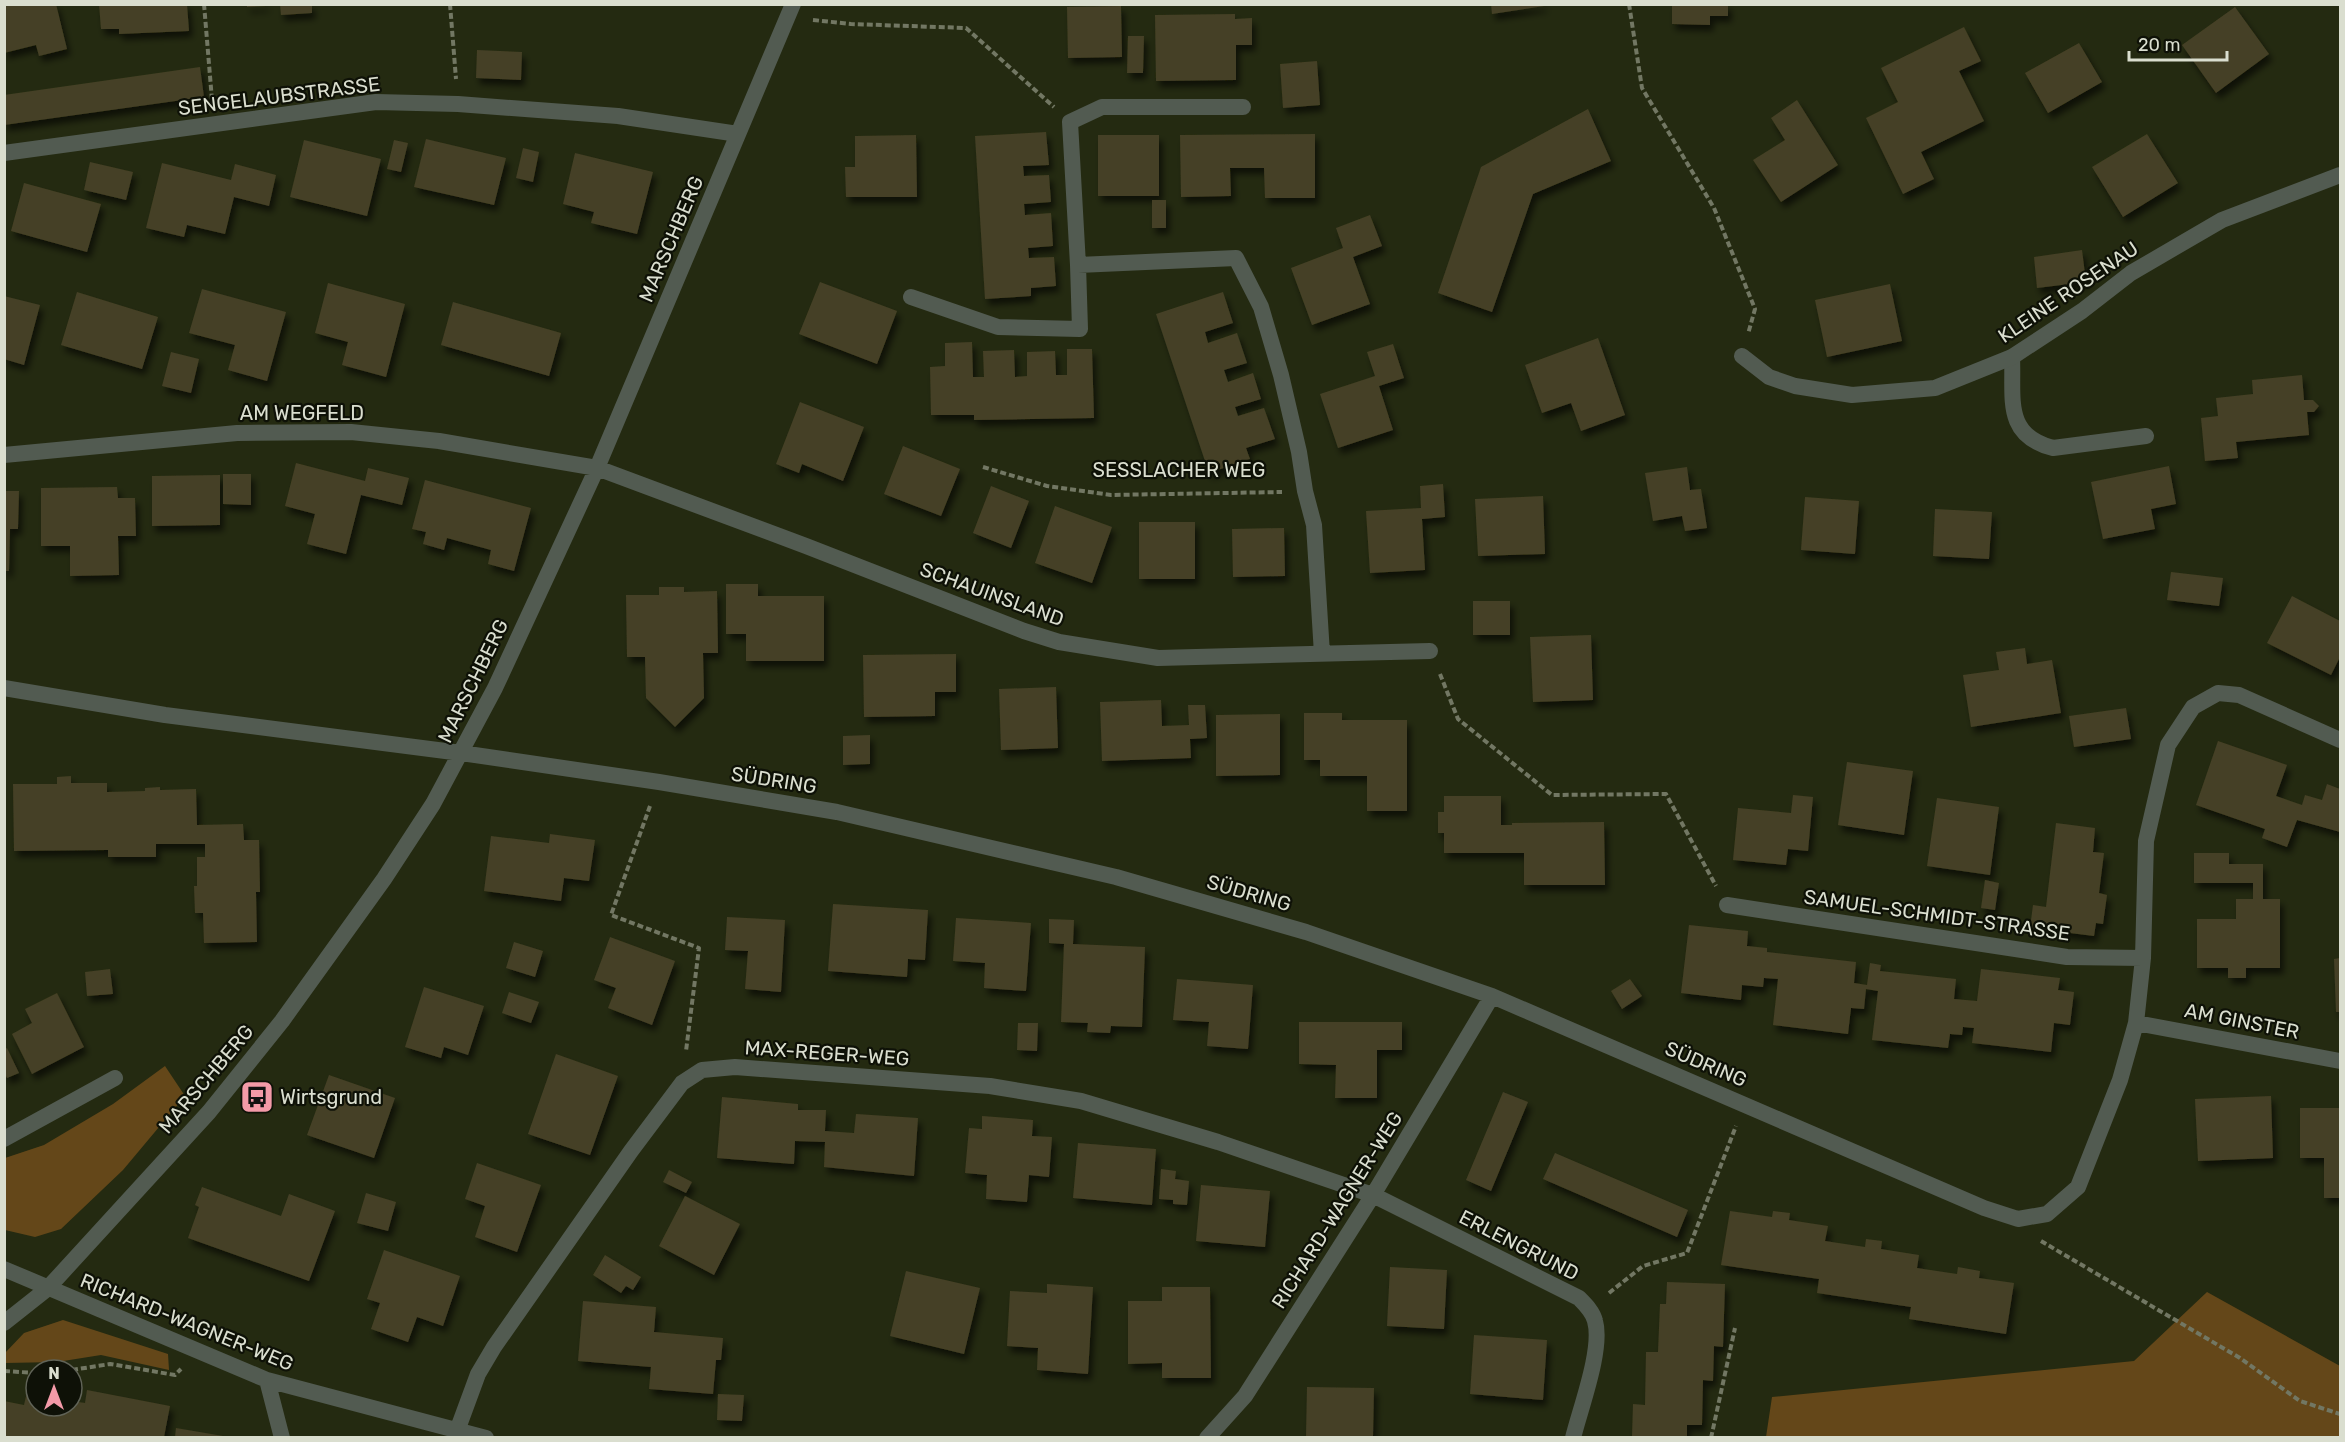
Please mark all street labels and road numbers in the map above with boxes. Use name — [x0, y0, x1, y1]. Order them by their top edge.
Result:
street label: SENGELAUBSTRASSE — [177, 72, 381, 120]
street label: MARSCHBERG — [634, 172, 708, 306]
street label: KLEINE ROSENAU — [1993, 236, 2143, 348]
street label: AM WEGFELD — [240, 401, 364, 425]
street label: SESSLACHER WEG — [1093, 458, 1265, 482]
street label: SCHAUINSLAND — [917, 557, 1067, 631]
street label: MARSCHBERG — [433, 615, 513, 747]
street label: SÜDRING — [729, 761, 819, 799]
street label: SÜDRING — [1204, 870, 1294, 916]
street label: SAMUEL-SCHMIDT-STRASSE — [1802, 884, 2072, 946]
street label: AM GINSTER — [2183, 998, 2301, 1044]
street label: MARSCHBERG — [154, 1020, 258, 1138]
street label: MAX-REGER-WEG — [744, 1035, 910, 1071]
street label: SÜDRING — [1662, 1036, 1750, 1092]
street label: RICHARD-WAGNER-WEG — [1267, 1107, 1407, 1313]
street label: ERLENGRUND — [1455, 1205, 1583, 1285]
street label: RICHARD-WAGNER-WEG — [77, 1268, 297, 1376]

